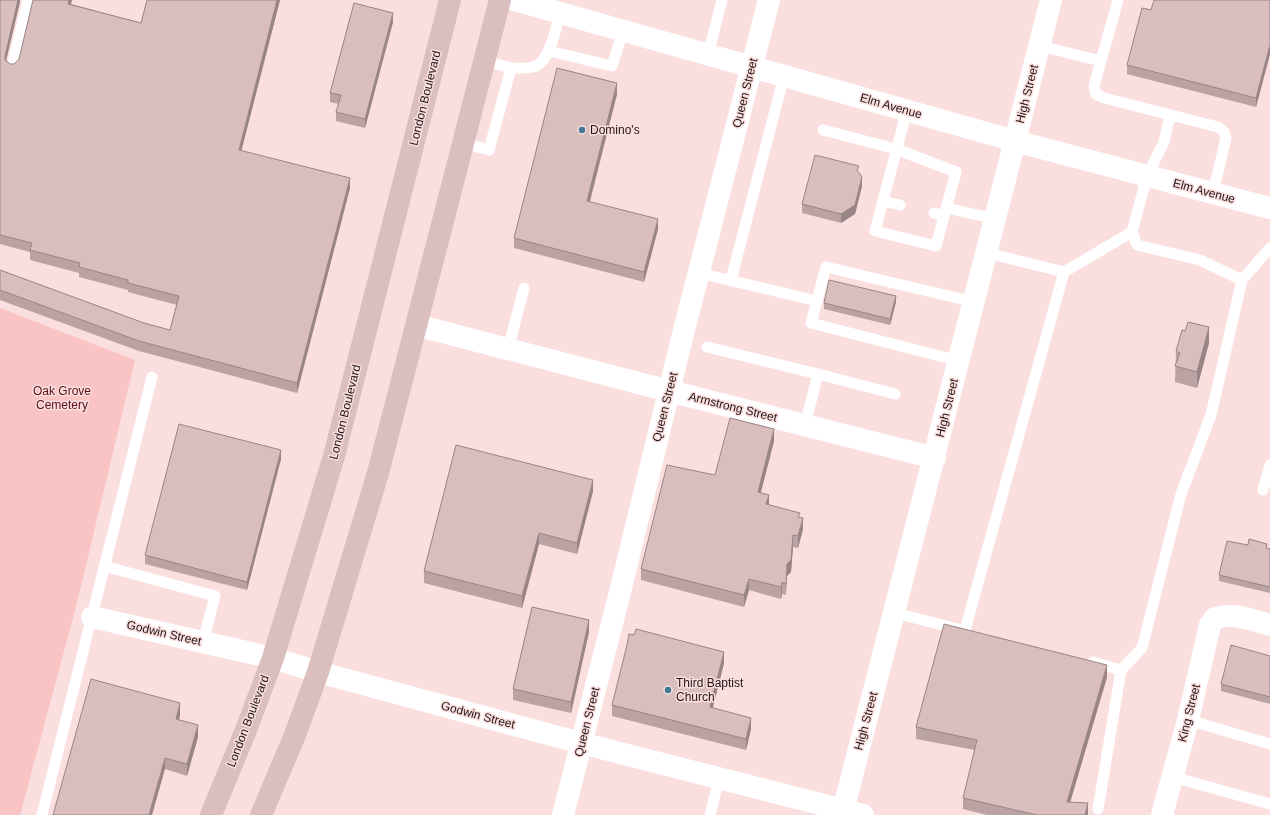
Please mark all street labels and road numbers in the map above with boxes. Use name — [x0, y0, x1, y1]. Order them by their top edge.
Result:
street label: London Boulevard — [406, 49, 444, 147]
street label: Queen Street — [730, 56, 761, 129]
street label: High Street — [1013, 63, 1041, 125]
street label: Elm Avenue — [858, 90, 924, 122]
street label: Elm Avenue — [1171, 176, 1237, 206]
street label: London Boulevard — [326, 363, 364, 461]
street label: Queen Street — [650, 370, 681, 443]
street label: High Street — [933, 377, 961, 439]
street label: Armstrong Street — [687, 389, 779, 425]
street label: Godwin Street — [125, 618, 203, 649]
street label: London Boulevard — [224, 673, 272, 769]
street label: King Street — [1175, 682, 1203, 743]
street label: Queen Street — [572, 685, 603, 758]
street label: High Street — [851, 690, 881, 752]
street label: Godwin Street — [439, 698, 517, 732]

